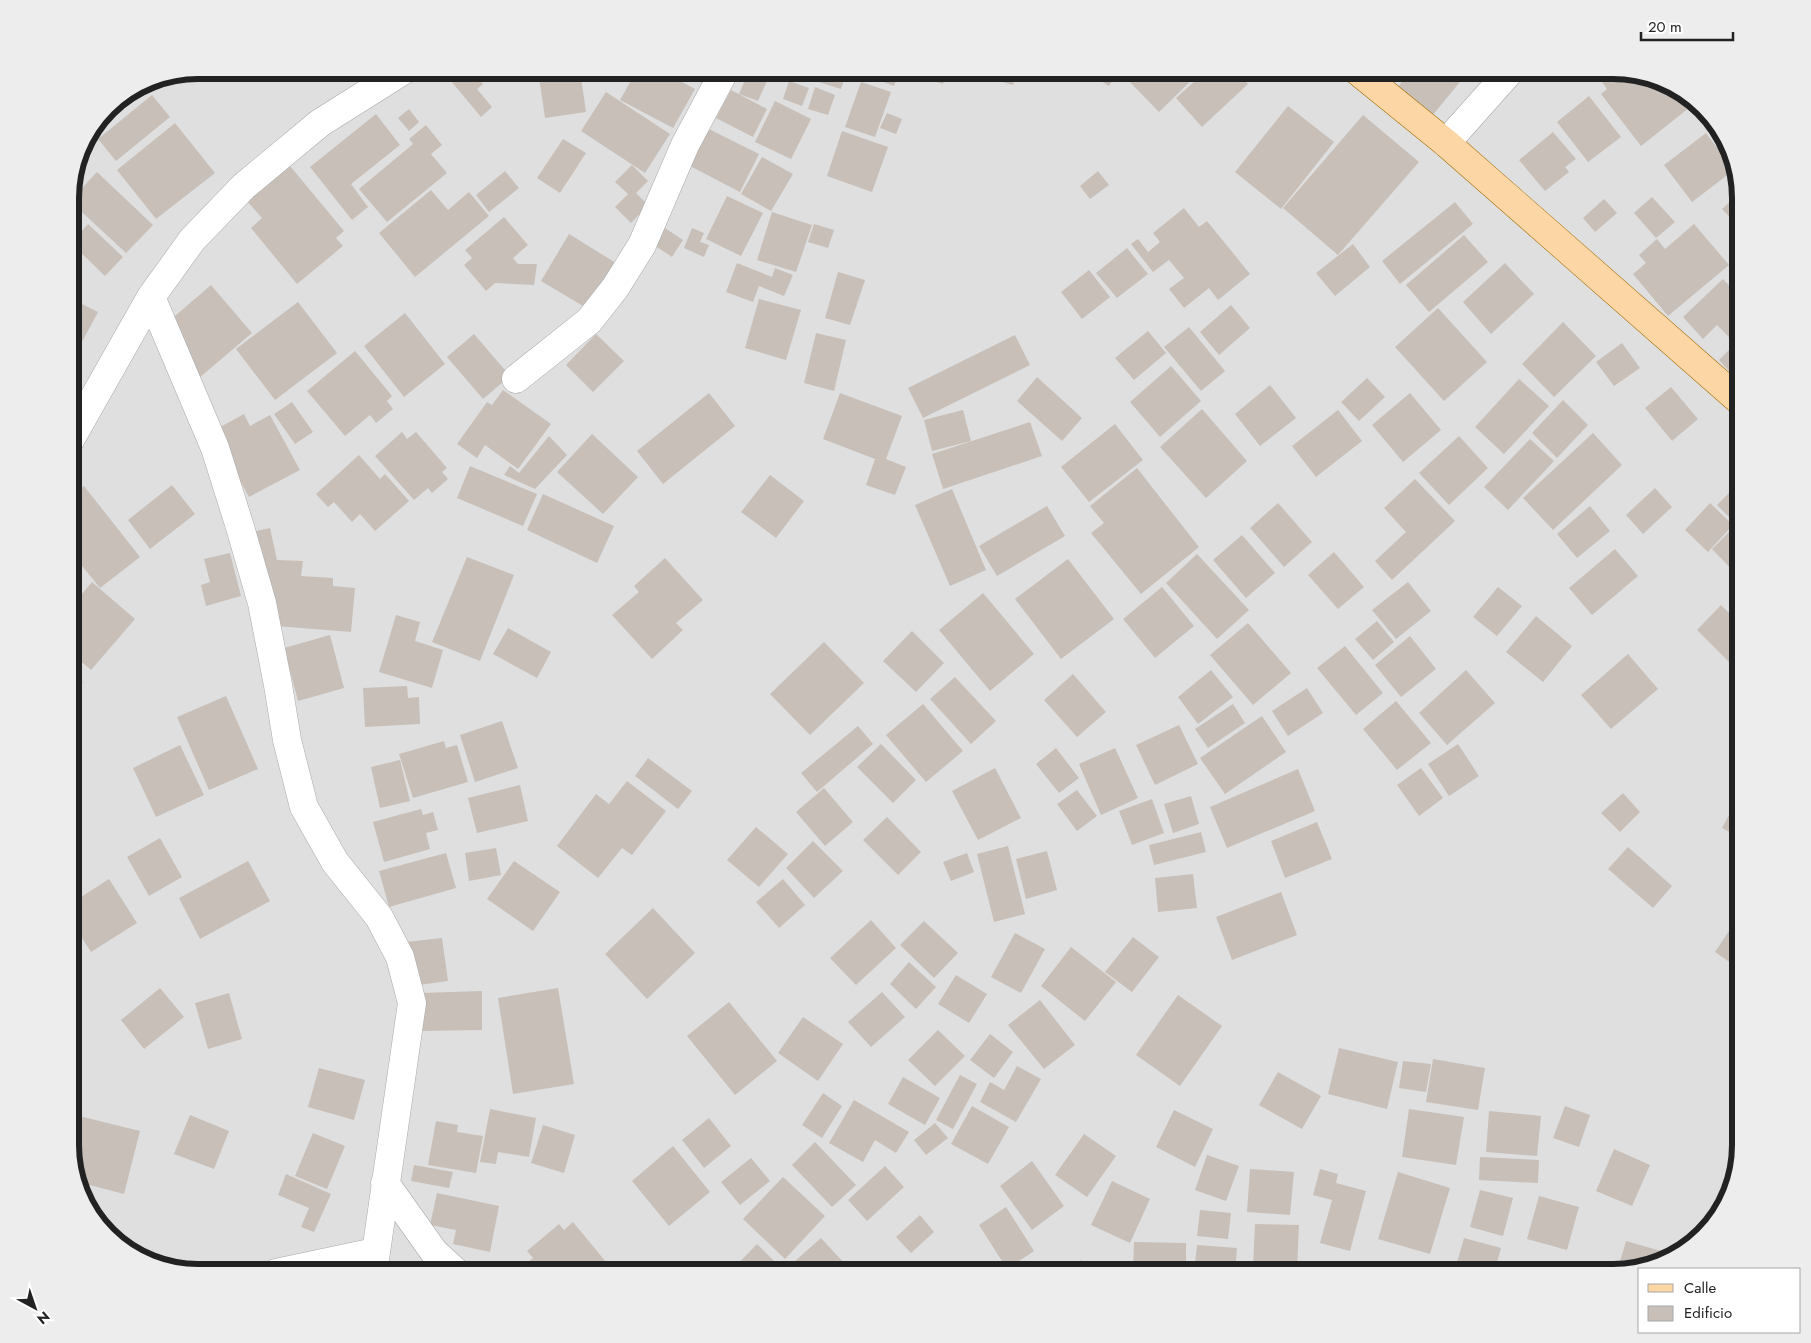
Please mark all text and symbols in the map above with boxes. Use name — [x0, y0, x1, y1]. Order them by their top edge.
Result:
scale bar — [1641, 10, 1734, 42]
text: 20 m — [1648, 16, 1682, 38]
legend — [1638, 1268, 1801, 1333]
text: Calle — [1684, 1277, 1716, 1299]
north arrow — [10, 1283, 60, 1333]
text: Edificio — [1684, 1302, 1732, 1324]
text: N — [33, 1307, 54, 1329]

